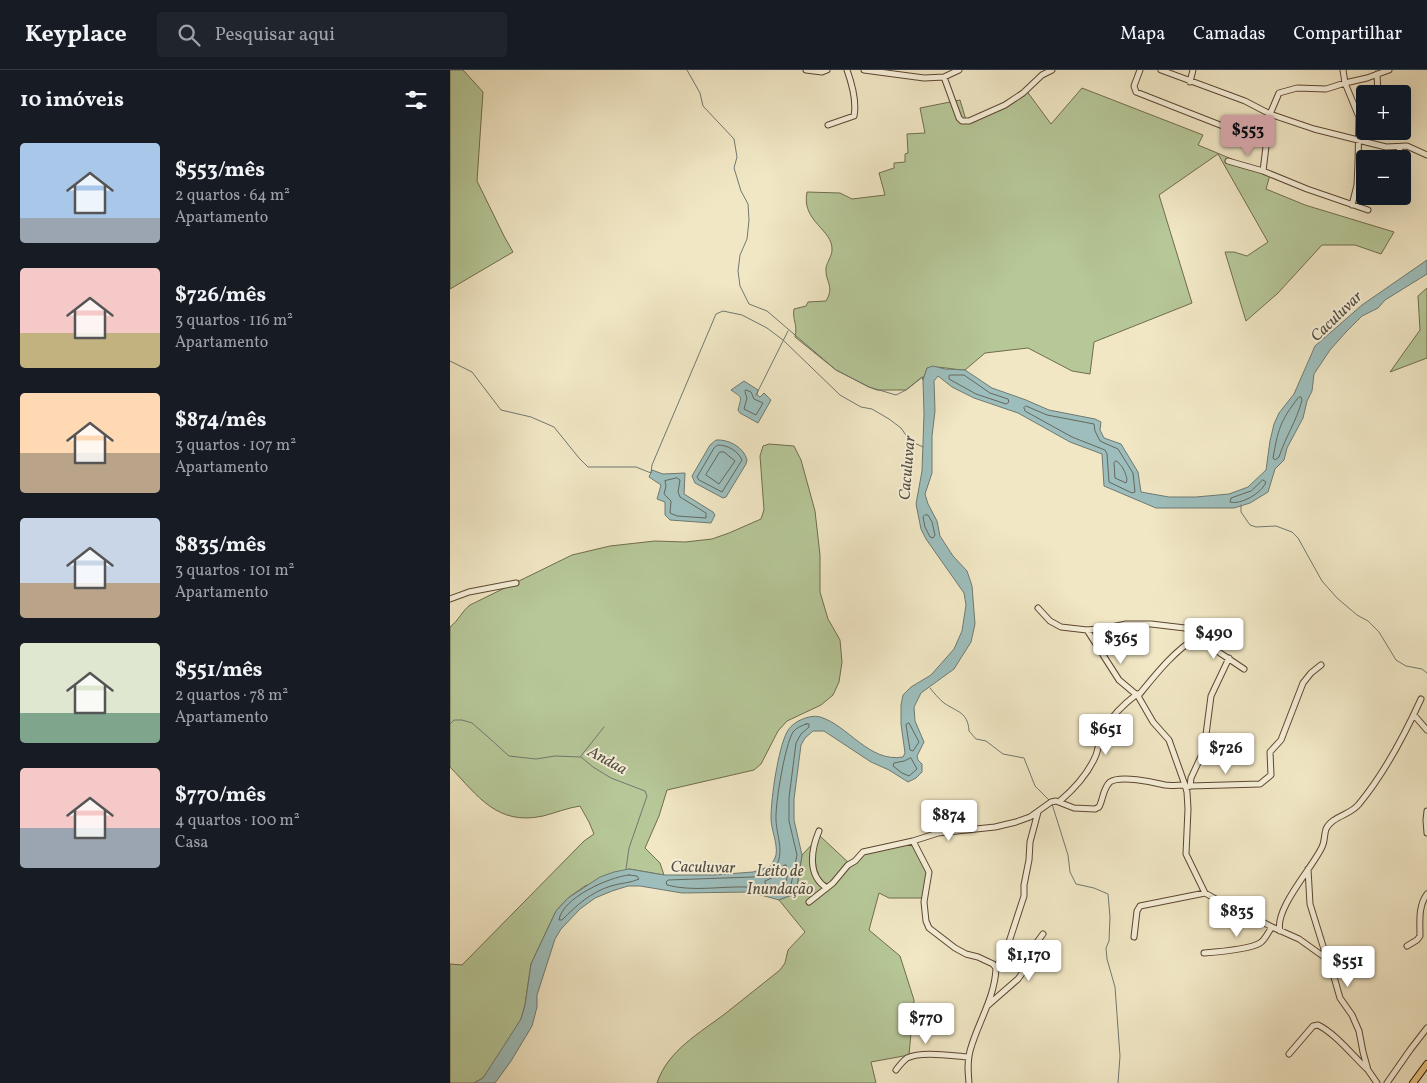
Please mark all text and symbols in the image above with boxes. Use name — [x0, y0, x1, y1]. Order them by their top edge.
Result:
search box — [157, 12, 507, 57]
text: Keyplace — [25, 18, 127, 52]
icon: search — [175, 21, 203, 49]
text: Pesquisar aqui — [215, 22, 335, 48]
text: Mapa — [1120, 22, 1165, 47]
text: Camadas — [1193, 22, 1266, 47]
text: Compartilhar — [1294, 22, 1402, 47]
map controls — [1356, 85, 1411, 205]
button: + — [1356, 85, 1411, 140]
text: 10 imóveis — [20, 86, 124, 115]
icon: filters — [402, 86, 430, 114]
pin: $553 — [1218, 114, 1278, 157]
text: $553 — [1232, 120, 1264, 142]
button: − — [1356, 150, 1411, 205]
text: $553/mês — [175, 156, 265, 185]
icon: home — [60, 163, 120, 223]
text: 2 quartos · 64 m² — [175, 185, 290, 207]
text: Apartamento — [175, 207, 268, 229]
text: $726/mês — [175, 281, 266, 310]
water label: Caculuvar — [1306, 286, 1369, 347]
icon: home — [60, 288, 120, 348]
text: 3 quartos · 116 m² — [175, 310, 293, 332]
text: Apartamento — [175, 332, 268, 354]
text: $874/mês — [175, 406, 266, 435]
icon: home — [60, 413, 120, 473]
water label: Caculuvar — [894, 434, 922, 501]
text: 3 quartos · 107 m² — [175, 435, 296, 457]
text: Apartamento — [175, 457, 268, 479]
text: $835/mês — [175, 531, 266, 560]
icon: home — [60, 538, 120, 598]
text: 3 quartos · 101 m² — [175, 560, 295, 582]
text: Apartamento — [175, 582, 268, 604]
pin: $490 — [1184, 618, 1244, 660]
pin: $365 — [1091, 622, 1151, 665]
text: $490 — [1195, 623, 1233, 645]
text: $365 — [1104, 628, 1138, 650]
text: $551/mês — [175, 656, 263, 685]
icon: home — [60, 663, 120, 723]
text: 2 quartos · 78 m² — [175, 685, 288, 707]
text: Apartamento — [175, 707, 268, 729]
pin: $651 — [1076, 714, 1136, 756]
text: $651 — [1090, 719, 1122, 741]
pin: $726 — [1196, 732, 1256, 775]
text: $726 — [1209, 738, 1243, 760]
water label: Andaa — [583, 741, 631, 781]
text: $770/mês — [175, 781, 266, 810]
icon: home — [60, 788, 120, 848]
pin: $874 — [919, 800, 979, 842]
text: $874 — [932, 805, 966, 827]
text: 4 quartos · 100 m² — [175, 810, 300, 832]
text: Casa — [175, 832, 208, 854]
water label: Caculuvar — [670, 856, 737, 880]
water label: Leito de Inundação — [747, 861, 814, 901]
pin: $835 — [1207, 896, 1267, 938]
text: $835 — [1220, 901, 1254, 923]
pin: $1,170 — [988, 940, 1070, 982]
text: $1,170 — [1007, 945, 1051, 967]
pin: $551 — [1318, 946, 1378, 988]
text: $551 — [1333, 951, 1363, 973]
pin: $770 — [896, 1002, 956, 1045]
text: $770 — [909, 1008, 943, 1030]

